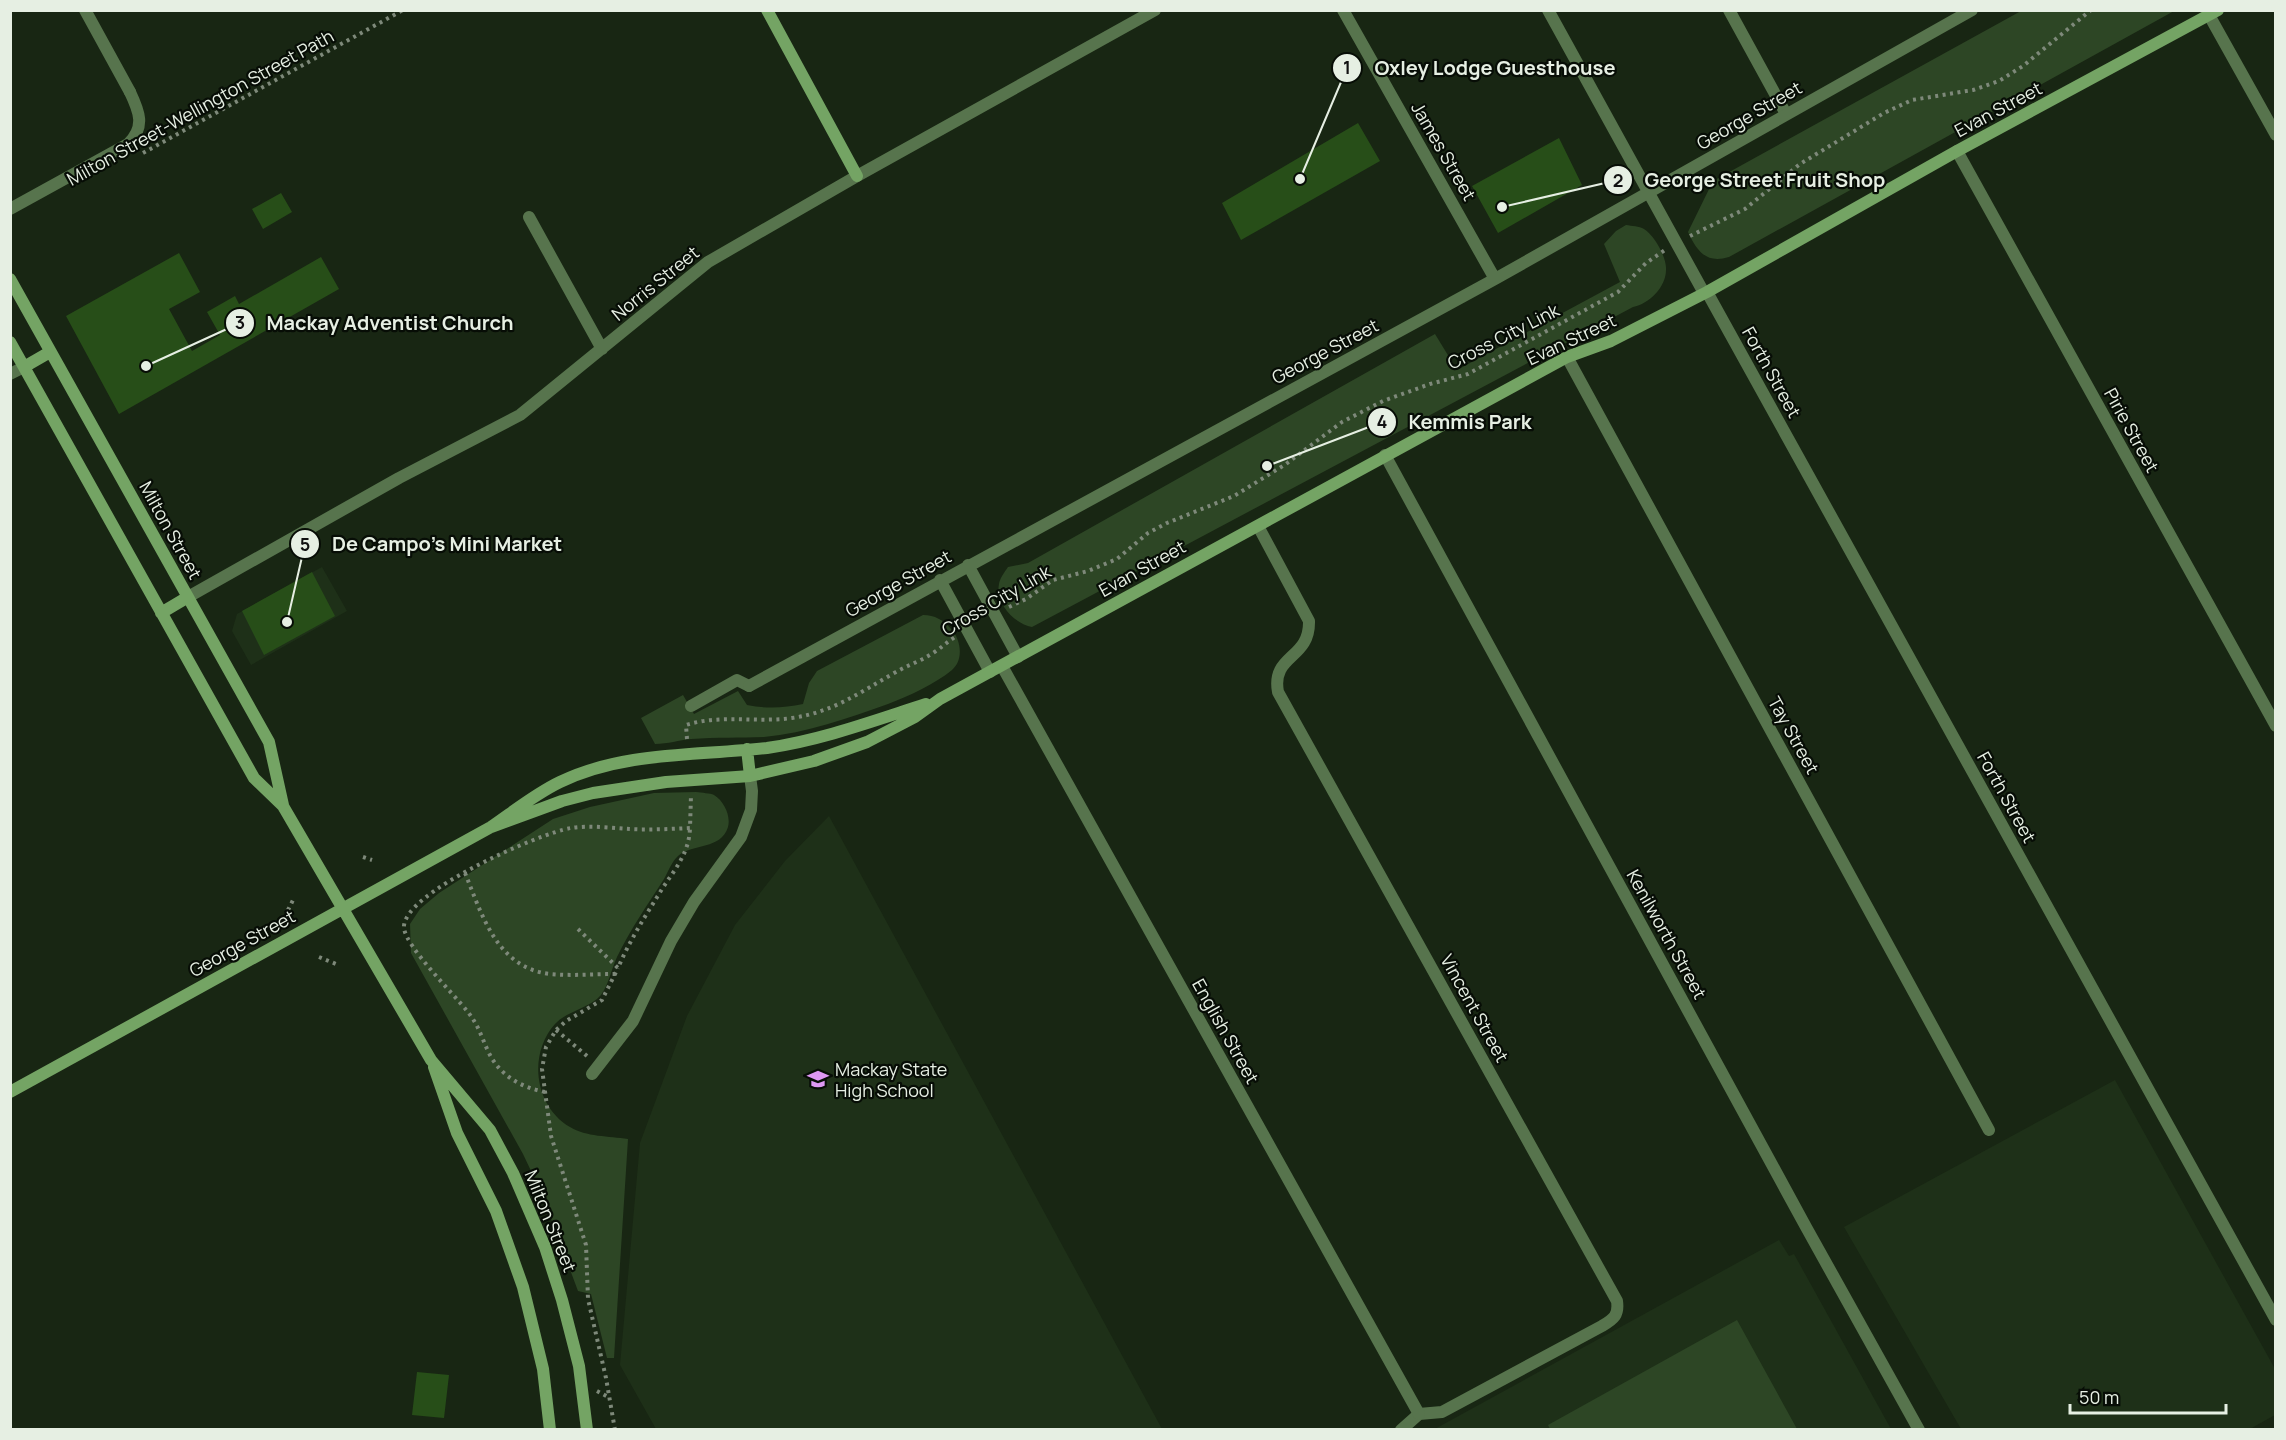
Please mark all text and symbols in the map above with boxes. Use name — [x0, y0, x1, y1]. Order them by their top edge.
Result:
street label: Milton Street-Wellington Street Path — [62, 23, 338, 191]
callout: Oxley Lodge Guesthouse — [1332, 49, 1627, 87]
text: Oxley Lodge Guesthouse — [1375, 54, 1615, 81]
text: 1 — [1343, 55, 1351, 79]
street label: George Street — [1692, 75, 1806, 155]
street label: Evan Street — [1950, 76, 2046, 142]
street label: James Street — [1406, 97, 1482, 205]
callout: George Street Fruit Shop — [1603, 161, 1897, 199]
text: George Street Fruit Shop — [1645, 166, 1885, 193]
text: 2 — [1613, 168, 1623, 192]
street label: Norris Street — [606, 240, 704, 326]
street label: Cross City Link — [1443, 297, 1564, 374]
callout: Mackay Adventist Church — [225, 304, 526, 342]
street label: Evan Street — [1522, 308, 1620, 370]
text: Mackay Adventist Church — [266, 309, 514, 336]
text: 3 — [235, 310, 245, 334]
street label: George Street — [1267, 313, 1383, 389]
street label: Forth Street — [1737, 322, 1807, 422]
street label: Pirie Street — [2099, 384, 2165, 476]
callout: Kemmis Park — [1367, 403, 1544, 441]
text: Kemmis Park — [1408, 408, 1533, 435]
text: 4 — [1377, 409, 1388, 433]
street label: Milton Street — [134, 477, 208, 583]
callout: De Campo's Mini Market — [290, 525, 574, 563]
text: De Campo's Mini Market — [332, 530, 562, 557]
text: 5 — [300, 532, 310, 556]
street label: Evan Street — [1094, 534, 1190, 602]
street label: George Street — [841, 544, 955, 622]
street label: Cross City Link — [937, 558, 1056, 641]
street label: Tay Street — [1763, 692, 1825, 778]
street label: Forth Street — [1972, 747, 2042, 847]
street label: Kenilworth Street — [1622, 865, 1712, 1003]
street label: George Street — [185, 904, 299, 982]
street label: Vincent Street — [1435, 950, 1515, 1066]
street label: English Street — [1187, 974, 1265, 1088]
place label: Mackay State High School — [835, 1057, 947, 1102]
school or university icon: Mackay State High School — [806, 1067, 830, 1091]
street label: Milton Street — [520, 1166, 582, 1276]
scale bar — [2070, 1377, 2226, 1415]
text: 50 m — [2079, 1385, 2119, 1409]

